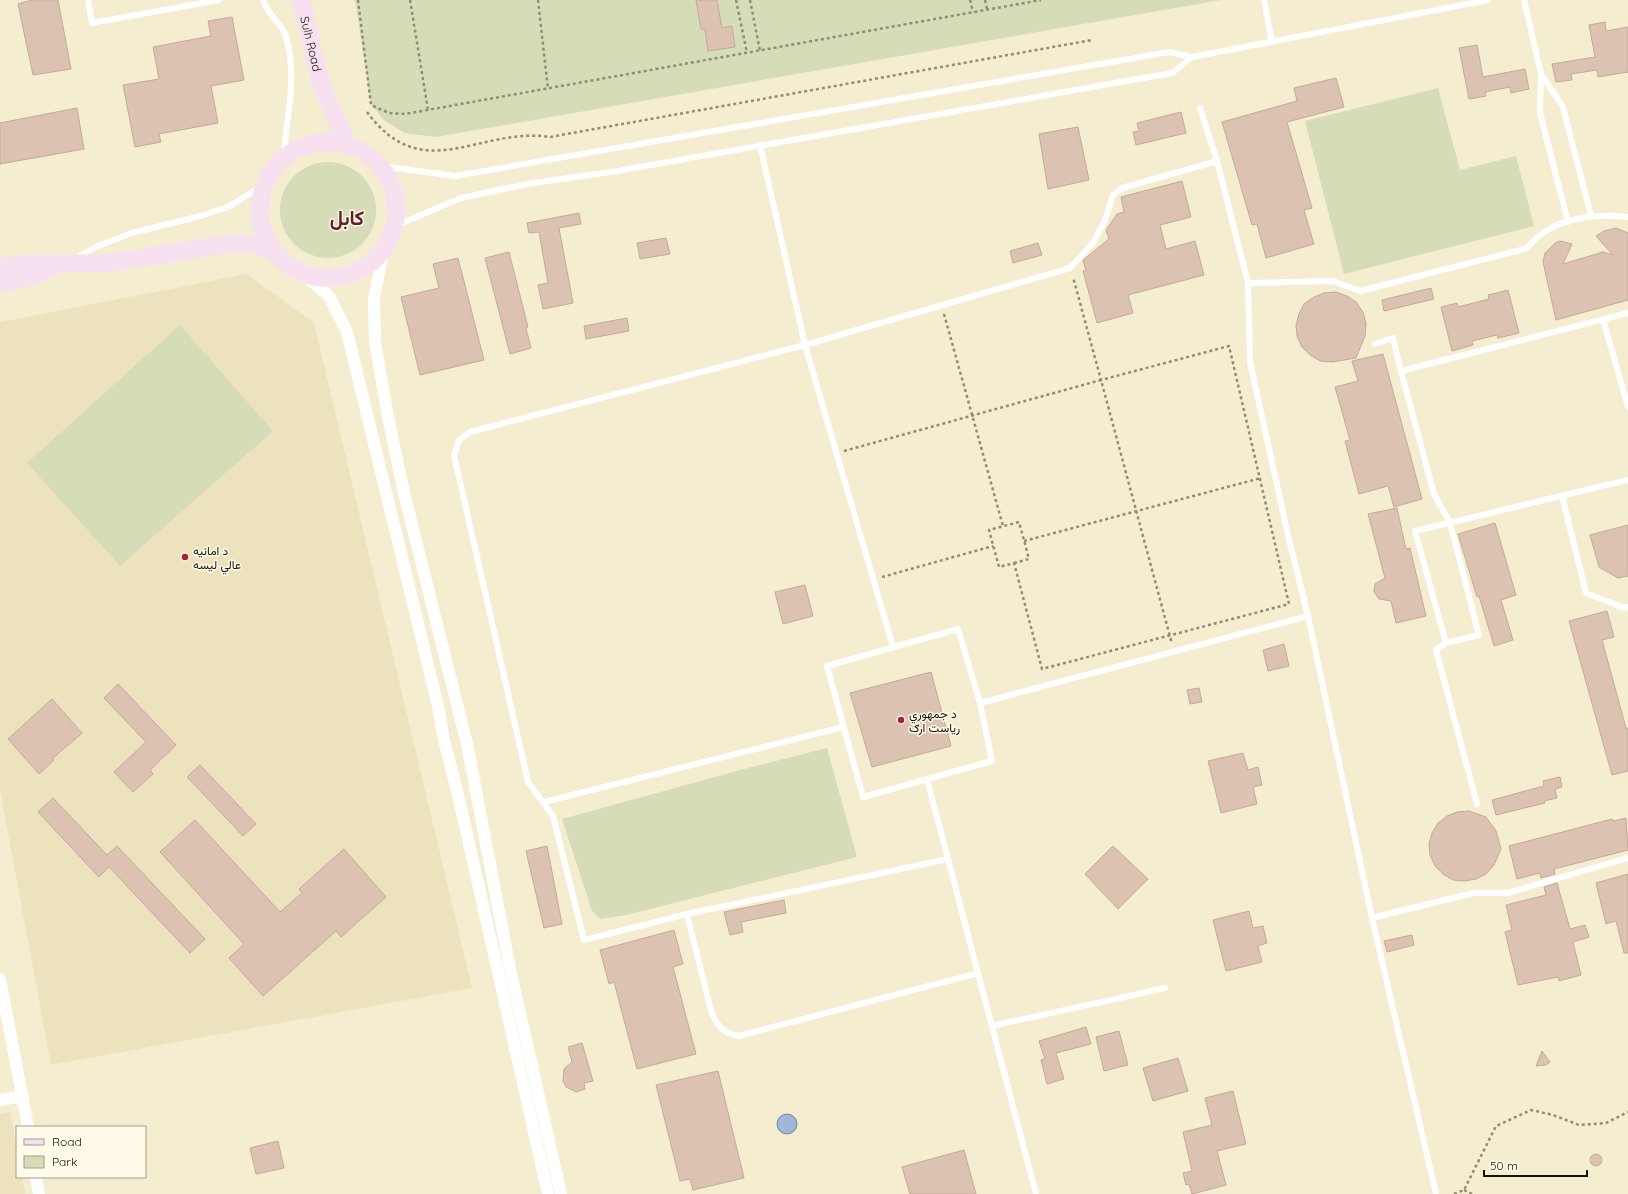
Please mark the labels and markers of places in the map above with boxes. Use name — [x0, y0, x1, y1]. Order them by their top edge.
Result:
place label: د امانیه عالي لیسه — [193, 543, 241, 575]
marker: د امانیه عالي لیسه — [180, 552, 190, 562]
place label: د جمهوري ریاست ارګ — [909, 706, 960, 736]
marker: د جمهوري ریاست ارګ — [896, 715, 906, 725]

